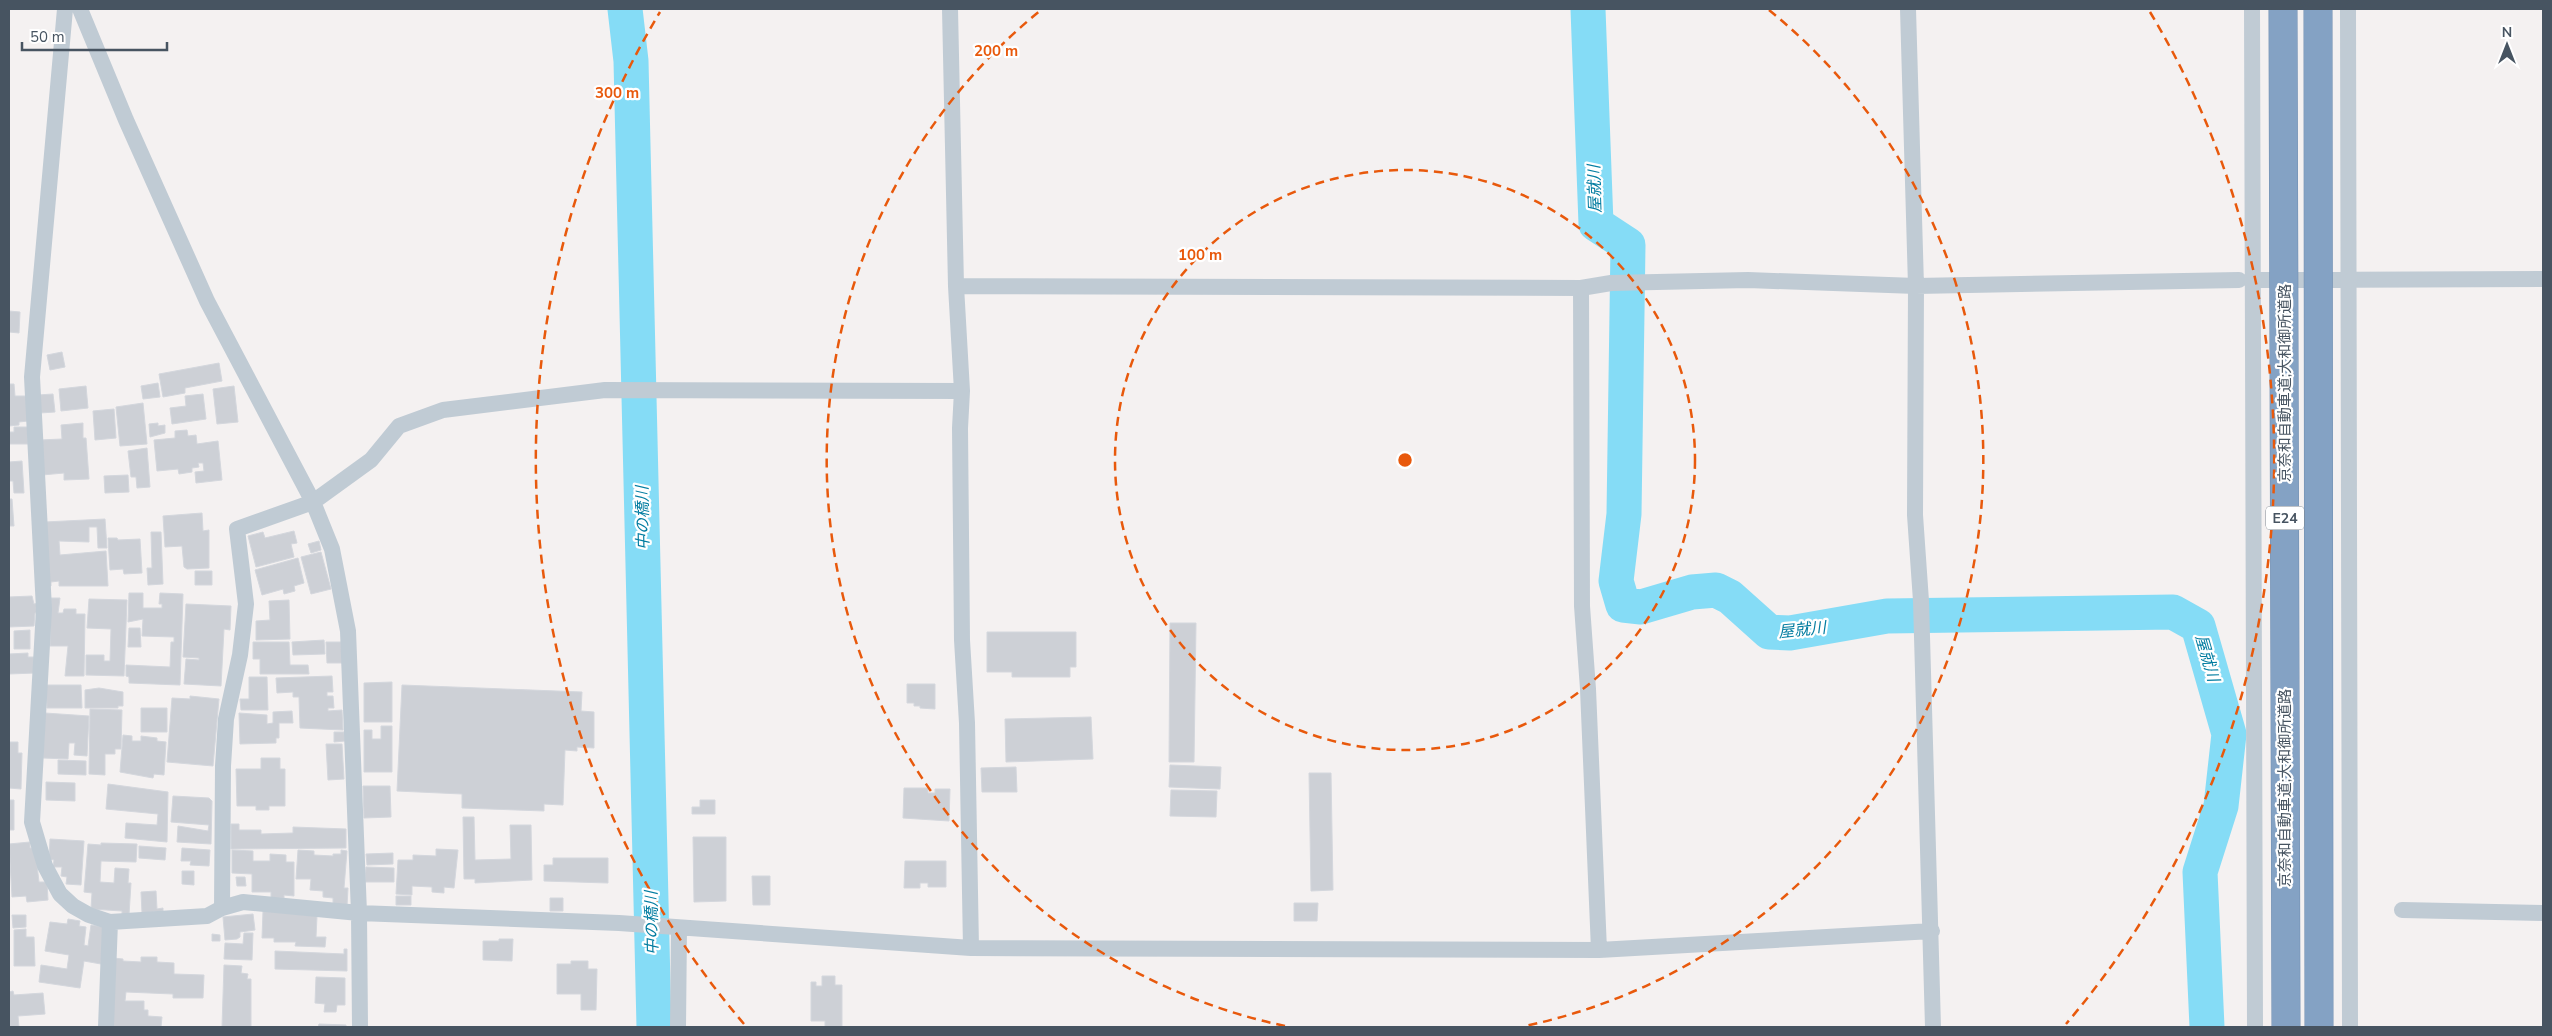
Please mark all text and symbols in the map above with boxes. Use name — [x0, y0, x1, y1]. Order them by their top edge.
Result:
scale bar — [22, 20, 168, 52]
north arrow — [2482, 20, 2532, 70]
text: N — [2502, 23, 2512, 42]
text: 50 m — [30, 27, 65, 47]
text: 200 m — [974, 41, 1018, 61]
text: 300 m — [595, 83, 639, 103]
water label: 屋就川 — [1583, 163, 1607, 213]
text: 100 m — [1178, 245, 1222, 265]
street label: 京奈和自動車道;大和御所道路 — [2275, 284, 2295, 482]
centre of rings — [1396, 451, 1414, 469]
water label: 中の橋川 — [631, 484, 655, 550]
road number: E24 — [2266, 506, 2304, 530]
water label: 屋就川 — [1777, 616, 1829, 643]
water label: 屋就川 — [2190, 632, 2225, 686]
street label: 京奈和自動車道;大和御所道路 — [2275, 689, 2295, 887]
water label: 中の橋川 — [640, 889, 664, 955]

